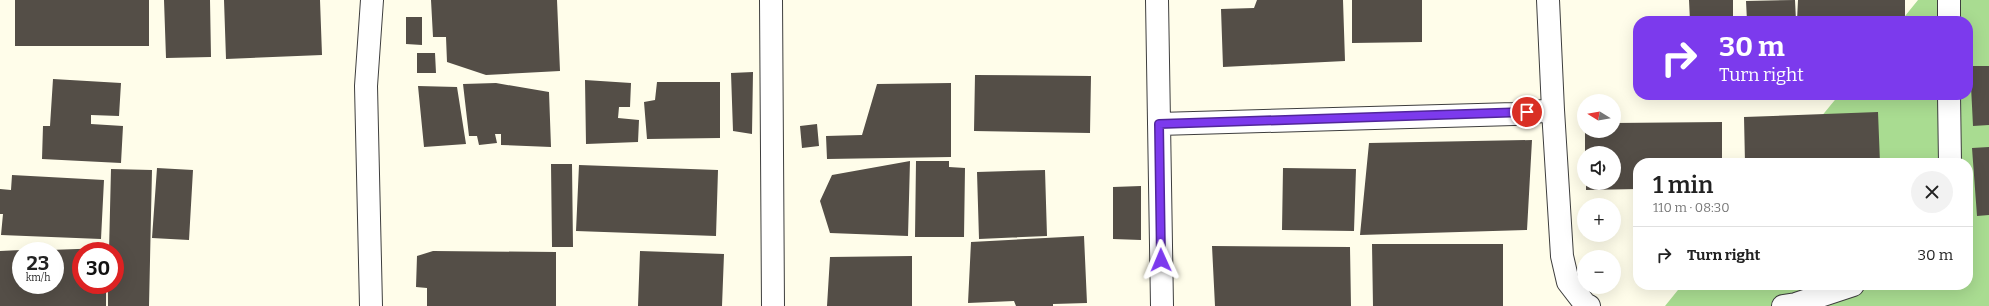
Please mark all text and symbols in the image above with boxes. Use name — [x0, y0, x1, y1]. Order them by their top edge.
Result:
text: 30 m — [1719, 30, 1785, 63]
icon: right — [1653, 32, 1705, 84]
text: Turn right — [1719, 64, 1804, 86]
north arrow — [1577, 94, 1621, 138]
map controls — [1577, 94, 1621, 294]
pin — [1510, 95, 1544, 129]
icon: arrive — [1516, 101, 1538, 123]
button: sound — [1577, 146, 1621, 190]
text: 1 min — [1653, 171, 1713, 199]
button: close — [1911, 171, 1953, 213]
button: + — [1577, 198, 1621, 242]
text: 110 m · 08:30 — [1653, 200, 1729, 215]
position arrow — [1140, 239, 1182, 281]
speed limit sign: 30 — [72, 242, 124, 294]
icon: right — [1653, 244, 1675, 266]
text: Turn right — [1687, 246, 1760, 264]
text: 30 m — [1918, 246, 1953, 264]
button: − — [1577, 250, 1621, 294]
text: 23 — [27, 251, 49, 275]
text: km/h — [26, 272, 50, 284]

